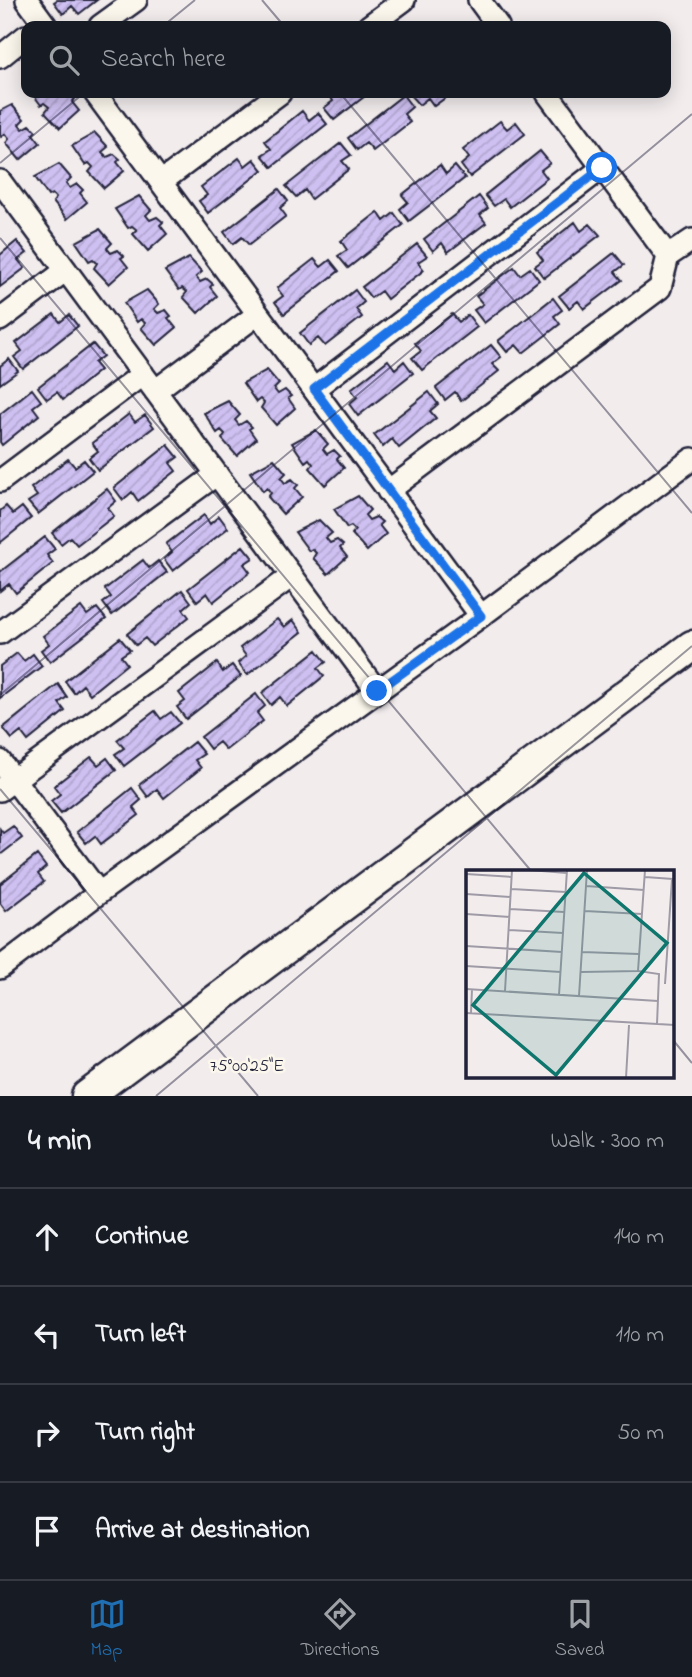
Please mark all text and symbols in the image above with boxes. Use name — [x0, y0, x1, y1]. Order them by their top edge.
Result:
search box — [21, 21, 671, 98]
icon: search — [45, 41, 83, 79]
text: Search here — [101, 41, 226, 79]
route start — [586, 152, 617, 183]
route end — [361, 675, 392, 706]
inset map — [466, 870, 674, 1078]
text: 75°00'25"E — [210, 1054, 284, 1080]
text: 4 min — [28, 1120, 91, 1164]
text: Walk · 300 m — [550, 1125, 664, 1158]
icon: ahead — [28, 1218, 66, 1256]
text: Continue — [95, 1218, 188, 1256]
text: 140 m — [614, 1221, 664, 1254]
icon: left — [28, 1316, 66, 1354]
text: Turn left — [95, 1316, 186, 1354]
text: 110 m — [616, 1319, 664, 1352]
icon: right — [28, 1414, 66, 1452]
text: Turn right — [95, 1414, 195, 1452]
text: 50 m — [617, 1417, 664, 1450]
icon: arrive — [28, 1512, 66, 1550]
text: Arrive at destination — [95, 1512, 310, 1550]
tab: Map — [88, 1595, 126, 1664]
tab: Directions — [301, 1595, 380, 1664]
tab: Saved — [555, 1595, 604, 1664]

